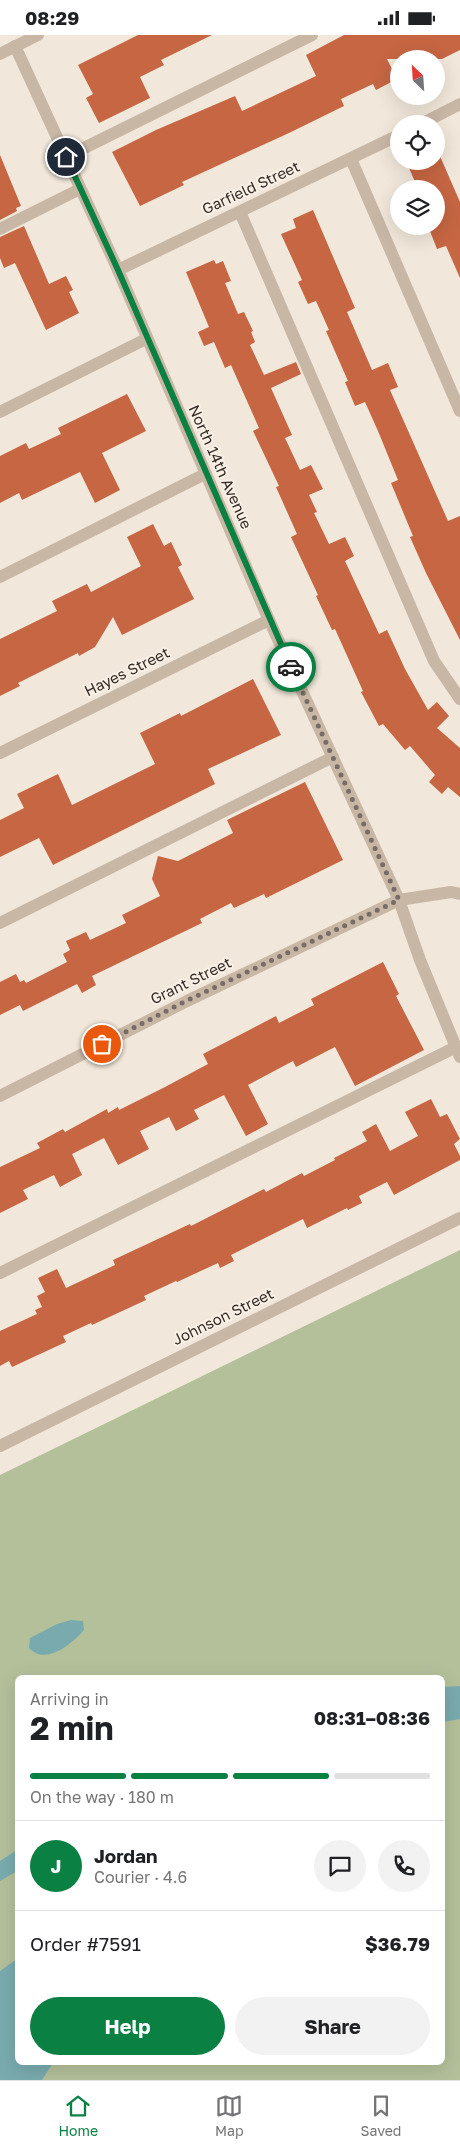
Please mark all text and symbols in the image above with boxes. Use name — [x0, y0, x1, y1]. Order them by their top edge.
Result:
text: 08:29 — [25, 6, 79, 29]
north arrow — [390, 50, 445, 105]
map controls — [390, 50, 445, 235]
button: locate — [390, 115, 445, 170]
pin — [45, 136, 87, 178]
icon: home — [52, 143, 80, 171]
street label: Garfield Street — [199, 157, 302, 218]
button: layers — [390, 180, 445, 235]
street label: North 14th Avenue — [185, 402, 256, 532]
courier — [266, 642, 316, 692]
street label: Hayes Street — [81, 643, 172, 699]
icon: car — [277, 653, 305, 681]
street label: Grant Street — [147, 953, 234, 1007]
pin — [81, 1023, 123, 1065]
icon: bag — [88, 1030, 116, 1058]
street label: Johnson Street — [169, 1284, 276, 1348]
text: Arriving in — [30, 1689, 109, 1709]
text: 08:31–08:36 — [314, 1706, 430, 1729]
text: 2 min — [30, 1709, 114, 1747]
text: On the way · 180 m — [30, 1787, 174, 1807]
button: chat — [314, 1840, 366, 1892]
button: phone — [378, 1840, 430, 1892]
text: Jordan — [94, 1844, 158, 1867]
text: J — [51, 1854, 61, 1877]
text: Courier · 4.6 — [94, 1867, 187, 1887]
text: Order #7591 — [30, 1932, 141, 1955]
text: $36.79 — [365, 1932, 430, 1955]
button: Help — [30, 1997, 225, 2055]
button: Share — [235, 1997, 430, 2055]
tab: Home — [58, 2092, 98, 2139]
tab: Map — [215, 2092, 244, 2139]
tab: Saved — [361, 2092, 401, 2139]

